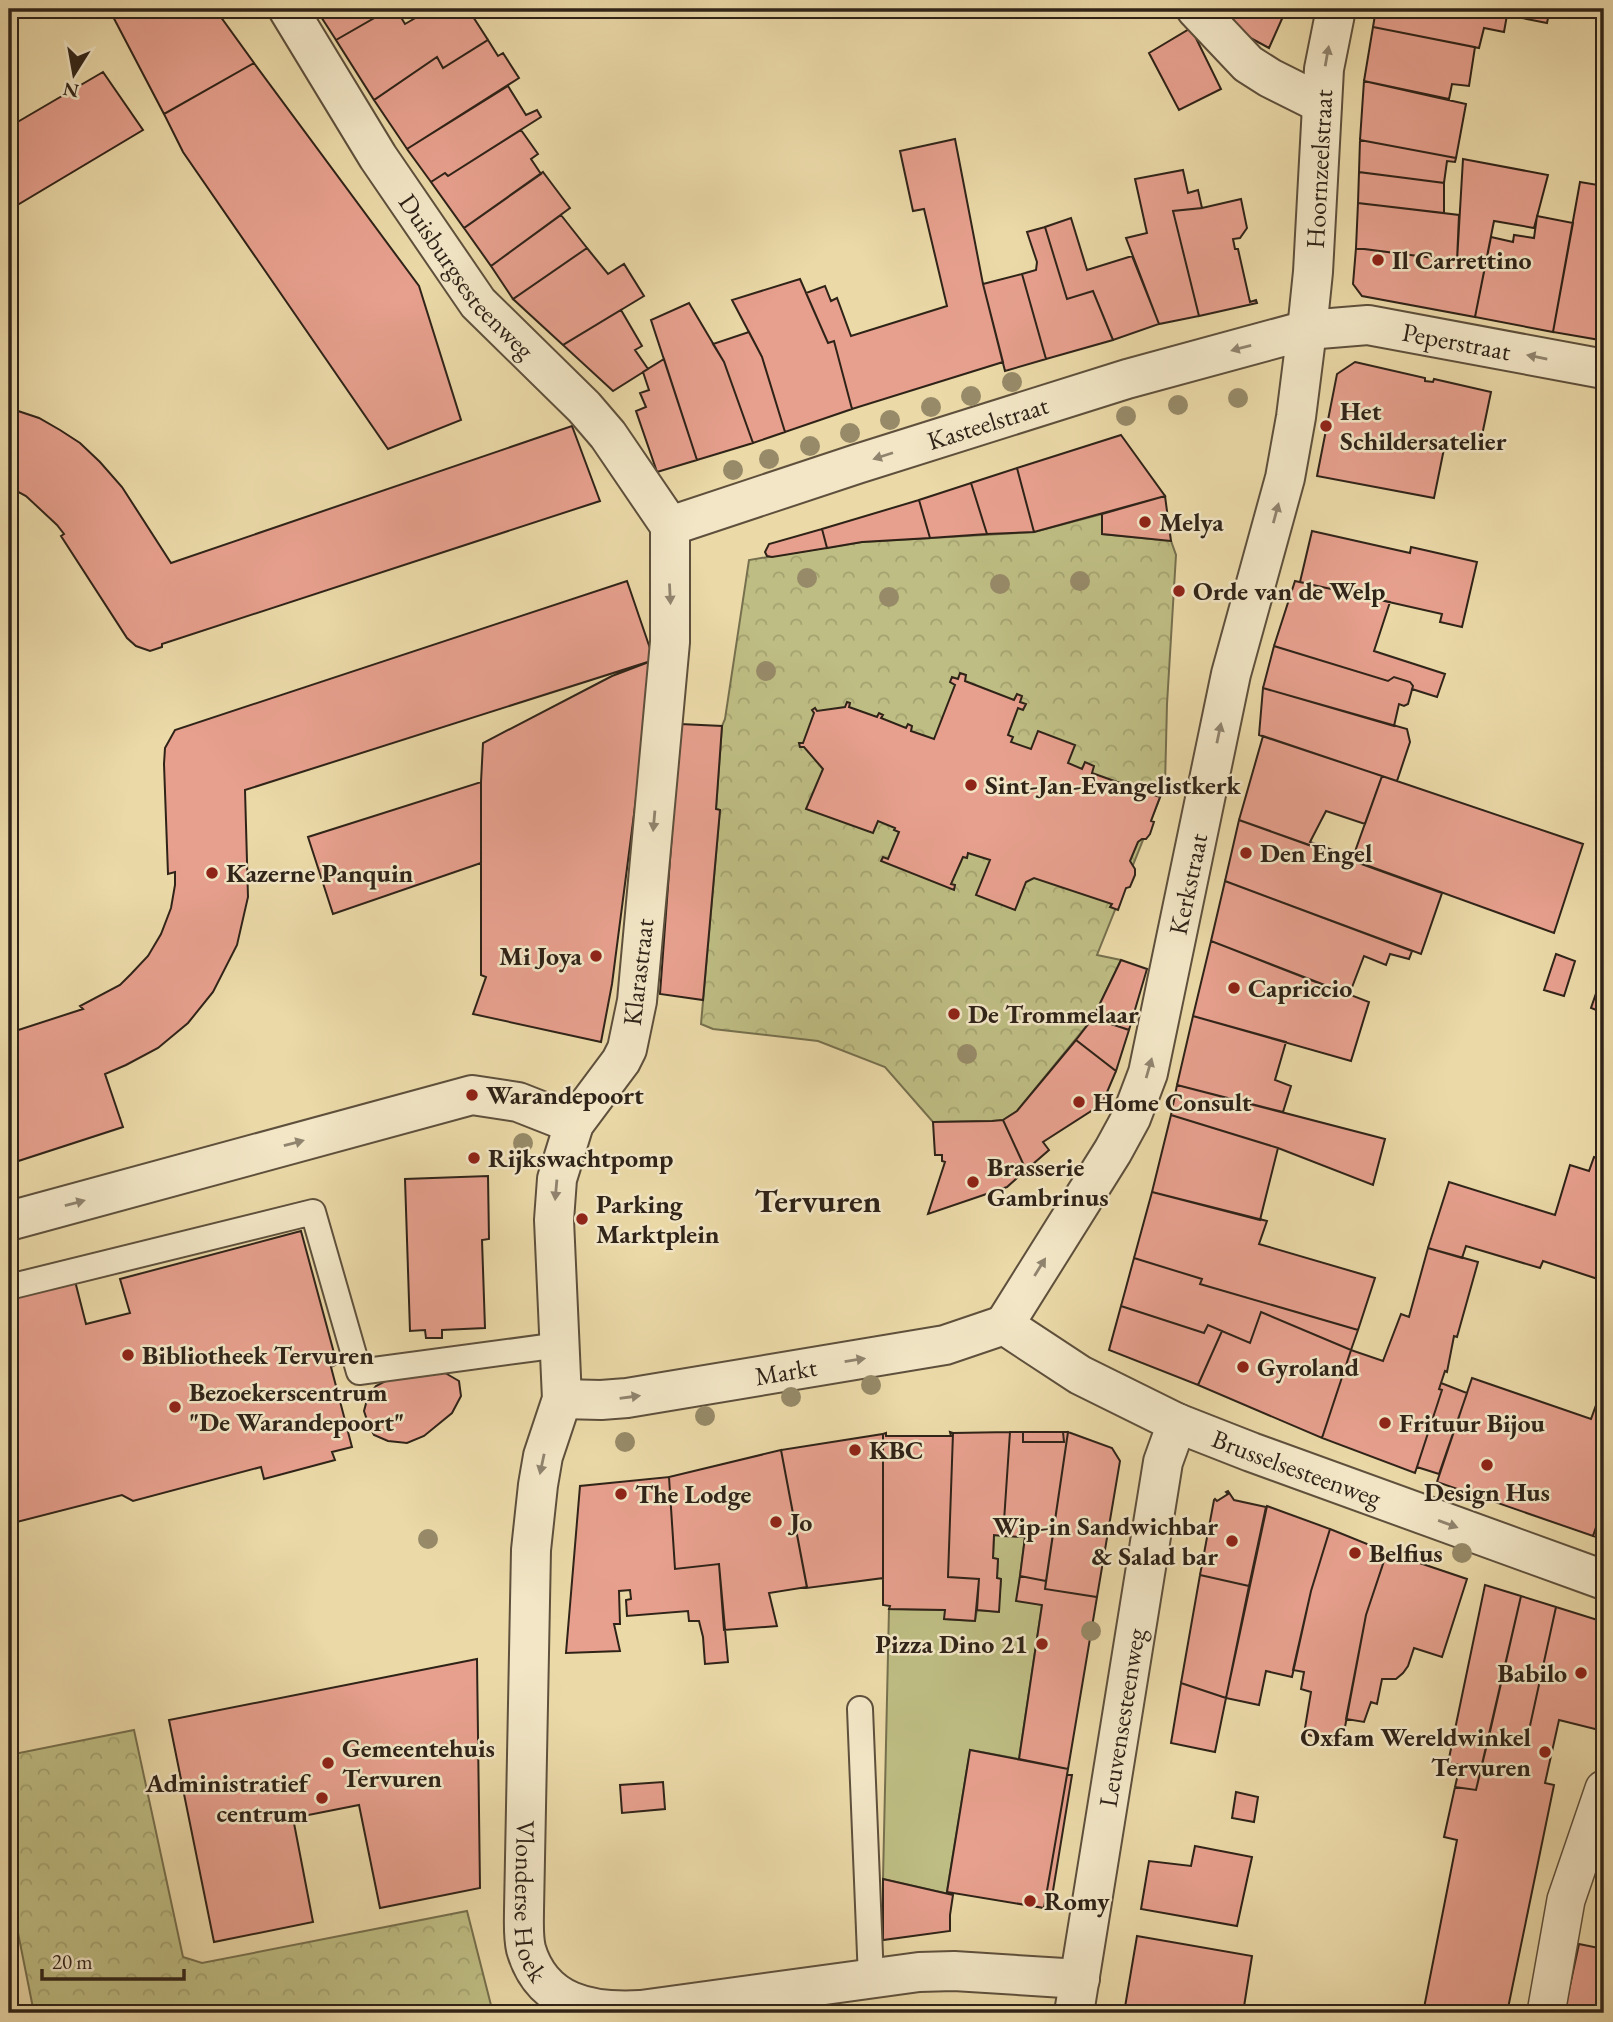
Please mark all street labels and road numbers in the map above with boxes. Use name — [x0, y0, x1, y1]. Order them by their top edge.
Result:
street label: Hoornzeelstraat — [1298, 89, 1340, 249]
street label: Duisburgsesteenweg — [391, 187, 542, 367]
street label: Peperstraat — [1399, 315, 1514, 368]
street label: Kasteelstraat — [923, 388, 1052, 458]
street label: Kerkstraat — [1161, 830, 1215, 938]
street label: Klarastraat — [615, 917, 661, 1027]
street label: Markt — [752, 1350, 819, 1393]
street label: Brusselsesteenweg — [1207, 1421, 1386, 1515]
street label: Leuvensesteenweg — [1091, 1625, 1153, 1810]
street label: Vlonderse Hoek — [506, 1820, 555, 1989]

